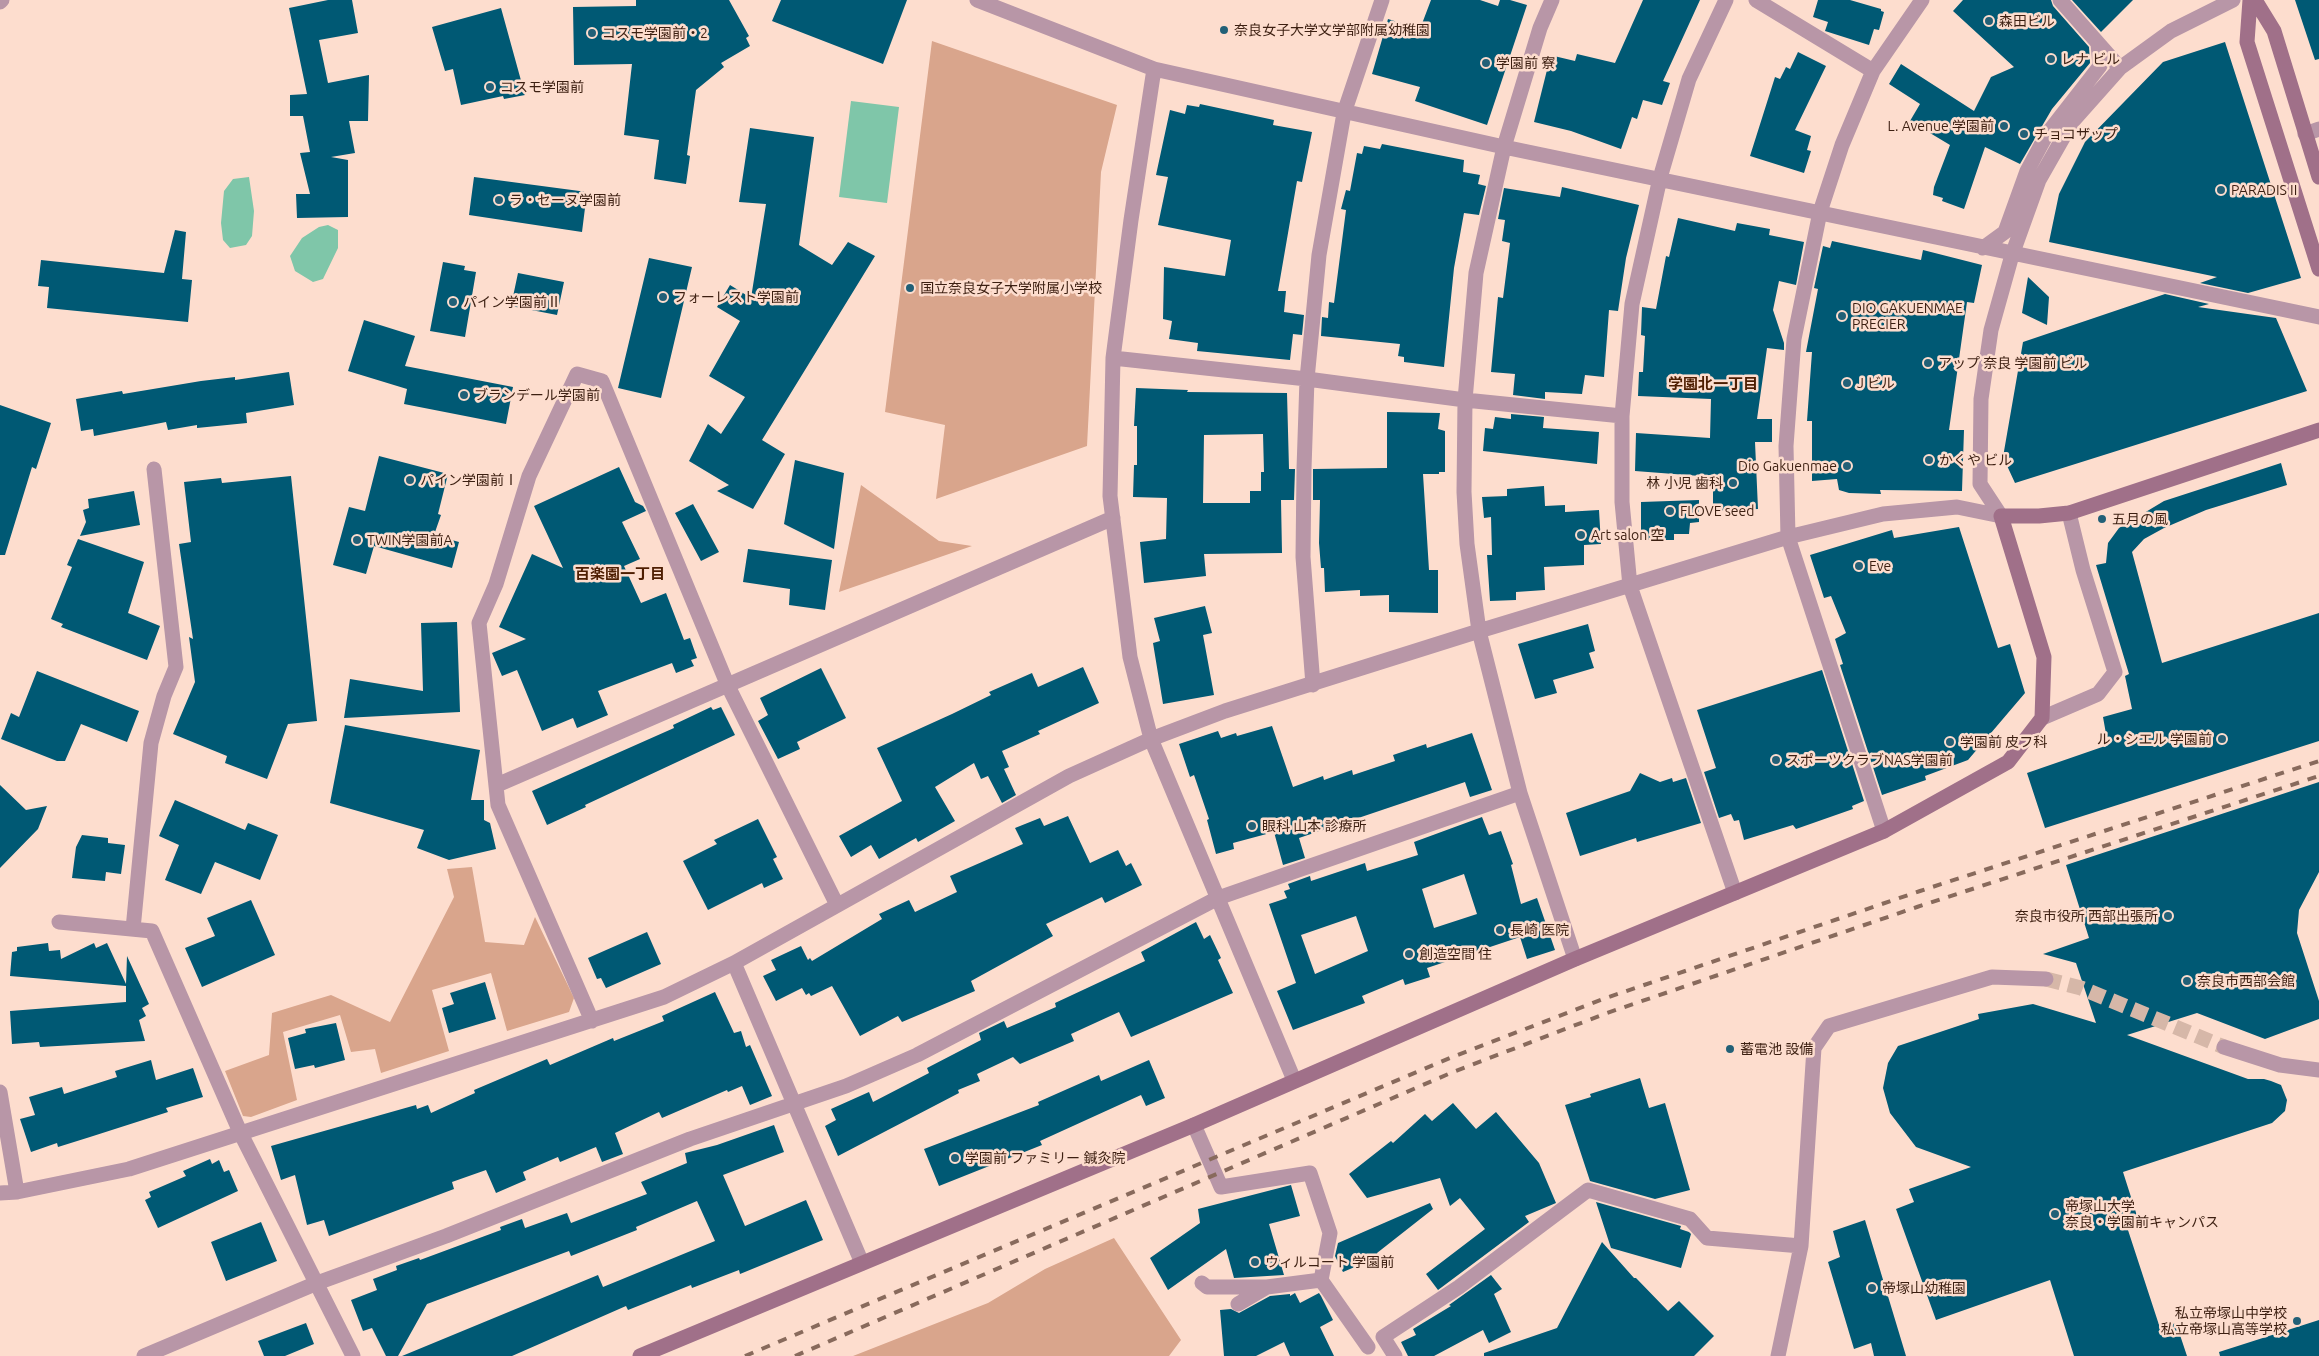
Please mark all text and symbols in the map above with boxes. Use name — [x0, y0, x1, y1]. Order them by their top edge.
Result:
place label: 森田ビル — [1999, 13, 2055, 29]
marker: 森田ビル — [1983, 15, 1995, 27]
place label: 奈良女子大学文学部附属幼稚園 — [1234, 22, 1430, 38]
marker: 奈良女子大学文学部附属幼稚園 — [1218, 24, 1230, 36]
place label: コスモ学園前・2 — [602, 25, 708, 41]
marker: コスモ学園前・2 — [586, 27, 598, 39]
place label: レナ ビル — [2061, 51, 2120, 67]
marker: レナ ビル — [2045, 53, 2057, 65]
place label: 学園前 寮 — [1496, 55, 1555, 71]
marker: 学園前 寮 — [1480, 57, 1492, 69]
place label: コスモ学園前 — [500, 79, 584, 95]
marker: コスモ学園前 — [484, 81, 496, 93]
place label: L. Avenue 学園前 — [1888, 118, 1994, 134]
marker: L. Avenue 学園前 — [1998, 120, 2010, 132]
place label: チョコザップ — [2034, 126, 2118, 142]
marker: チョコザップ — [2018, 128, 2030, 140]
place label: PARADIS II — [2231, 182, 2297, 198]
marker: PARADIS II — [2215, 184, 2227, 196]
place label: ラ・セーヌ学園前 — [509, 192, 621, 208]
marker: ラ・セーヌ学園前 — [493, 194, 505, 206]
place label: 国立奈良女子大学附属小学校 — [920, 280, 1102, 296]
marker: 国立奈良女子大学附属小学校 — [904, 282, 916, 294]
place label: フォーレスト学園前 — [673, 289, 799, 305]
marker: フォーレスト学園前 — [657, 291, 669, 303]
place label: パイン学園前Ⅱ — [463, 294, 561, 310]
marker: パイン学園前Ⅱ — [447, 296, 459, 308]
place label: DIO GAKUENMAE PRECIER — [1852, 300, 1963, 332]
marker: DIO GAKUENMAE PRECIER — [1836, 310, 1848, 322]
place label: アップ 奈良 学園前 ビル — [1938, 355, 2088, 371]
marker: アップ 奈良 学園前 ビル — [1922, 357, 1934, 369]
district label: 学園北一丁目 — [1668, 375, 1758, 393]
place label: J ビル — [1857, 375, 1895, 391]
marker: J ビル — [1841, 377, 1853, 389]
place label: ブランデール学園前 — [474, 387, 600, 403]
marker: ブランデール学園前 — [458, 389, 470, 401]
place label: かくや ビル — [1939, 452, 2012, 468]
marker: かくや ビル — [1923, 454, 1935, 466]
place label: Dio Gakuenmae — [1738, 458, 1837, 474]
marker: Dio Gakuenmae — [1841, 460, 1853, 472]
place label: パイン学園前Ⅰ — [420, 472, 518, 488]
marker: パイン学園前Ⅰ — [404, 474, 416, 486]
place label: 林 小児 歯科 — [1647, 475, 1723, 491]
marker: 林 小児 歯科 — [1727, 477, 1739, 489]
place label: FLOVE seed — [1680, 503, 1754, 519]
marker: FLOVE seed — [1664, 505, 1676, 517]
place label: 五月の風 — [2112, 511, 2168, 527]
marker: 五月の風 — [2096, 513, 2108, 525]
place label: Art salon 空 — [1591, 527, 1664, 543]
marker: Art salon 空 — [1575, 529, 1587, 541]
place label: TWIN学園前A — [367, 532, 453, 548]
marker: TWIN学園前A — [351, 534, 363, 546]
place label: Eve — [1869, 558, 1891, 574]
marker: Eve — [1853, 560, 1865, 572]
district label: 百楽園一丁目 — [575, 565, 665, 583]
place label: ル・シエル 学園前 — [2097, 731, 2212, 747]
marker: ル・シエル 学園前 — [2216, 733, 2228, 745]
place label: 学園前 皮フ科 — [1960, 734, 2047, 750]
marker: 学園前 皮フ科 — [1944, 736, 1956, 748]
place label: スポーツクラブNAS学園前 — [1786, 752, 1953, 768]
marker: スポーツクラブNAS学園前 — [1770, 754, 1782, 766]
place label: 眼科 山本 診療所 — [1262, 818, 1366, 834]
marker: 眼科 山本 診療所 — [1246, 820, 1258, 832]
place label: 奈良市役所 西部出張所 — [2015, 908, 2158, 924]
marker: 奈良市役所 西部出張所 — [2162, 910, 2174, 922]
place label: 長崎 医院 — [1510, 922, 1569, 938]
marker: 長崎 医院 — [1494, 924, 1506, 936]
place label: 創造空間 住 — [1419, 946, 1492, 962]
marker: 創造空間 住 — [1403, 948, 1415, 960]
place label: 奈良市西部会館 — [2197, 973, 2295, 989]
marker: 奈良市西部会館 — [2181, 975, 2193, 987]
place label: 蓄電池 設備 — [1740, 1041, 1813, 1057]
marker: 蓄電池 設備 — [1724, 1043, 1736, 1055]
place label: 学園前 ファミリー 鍼灸院 — [965, 1150, 1125, 1166]
marker: 学園前 ファミリー 鍼灸院 — [949, 1152, 961, 1164]
place label: 帝塚山大学 奈良・学園前キャンパス — [2065, 1198, 2219, 1230]
marker: 帝塚山大学 奈良・学園前キャンパス — [2049, 1208, 2061, 1220]
place label: ウィルコート 学園前 — [1265, 1254, 1394, 1270]
marker: ウィルコート 学園前 — [1249, 1256, 1261, 1268]
place label: 帝塚山幼稚園 — [1882, 1280, 1966, 1296]
marker: 帝塚山幼稚園 — [1866, 1282, 1878, 1294]
place label: 私立帝塚山中学校 私立帝塚山高等学校 — [2161, 1305, 2287, 1338]
marker: 私立帝塚山中学校 私立帝塚山高等学校 — [2291, 1315, 2303, 1327]

